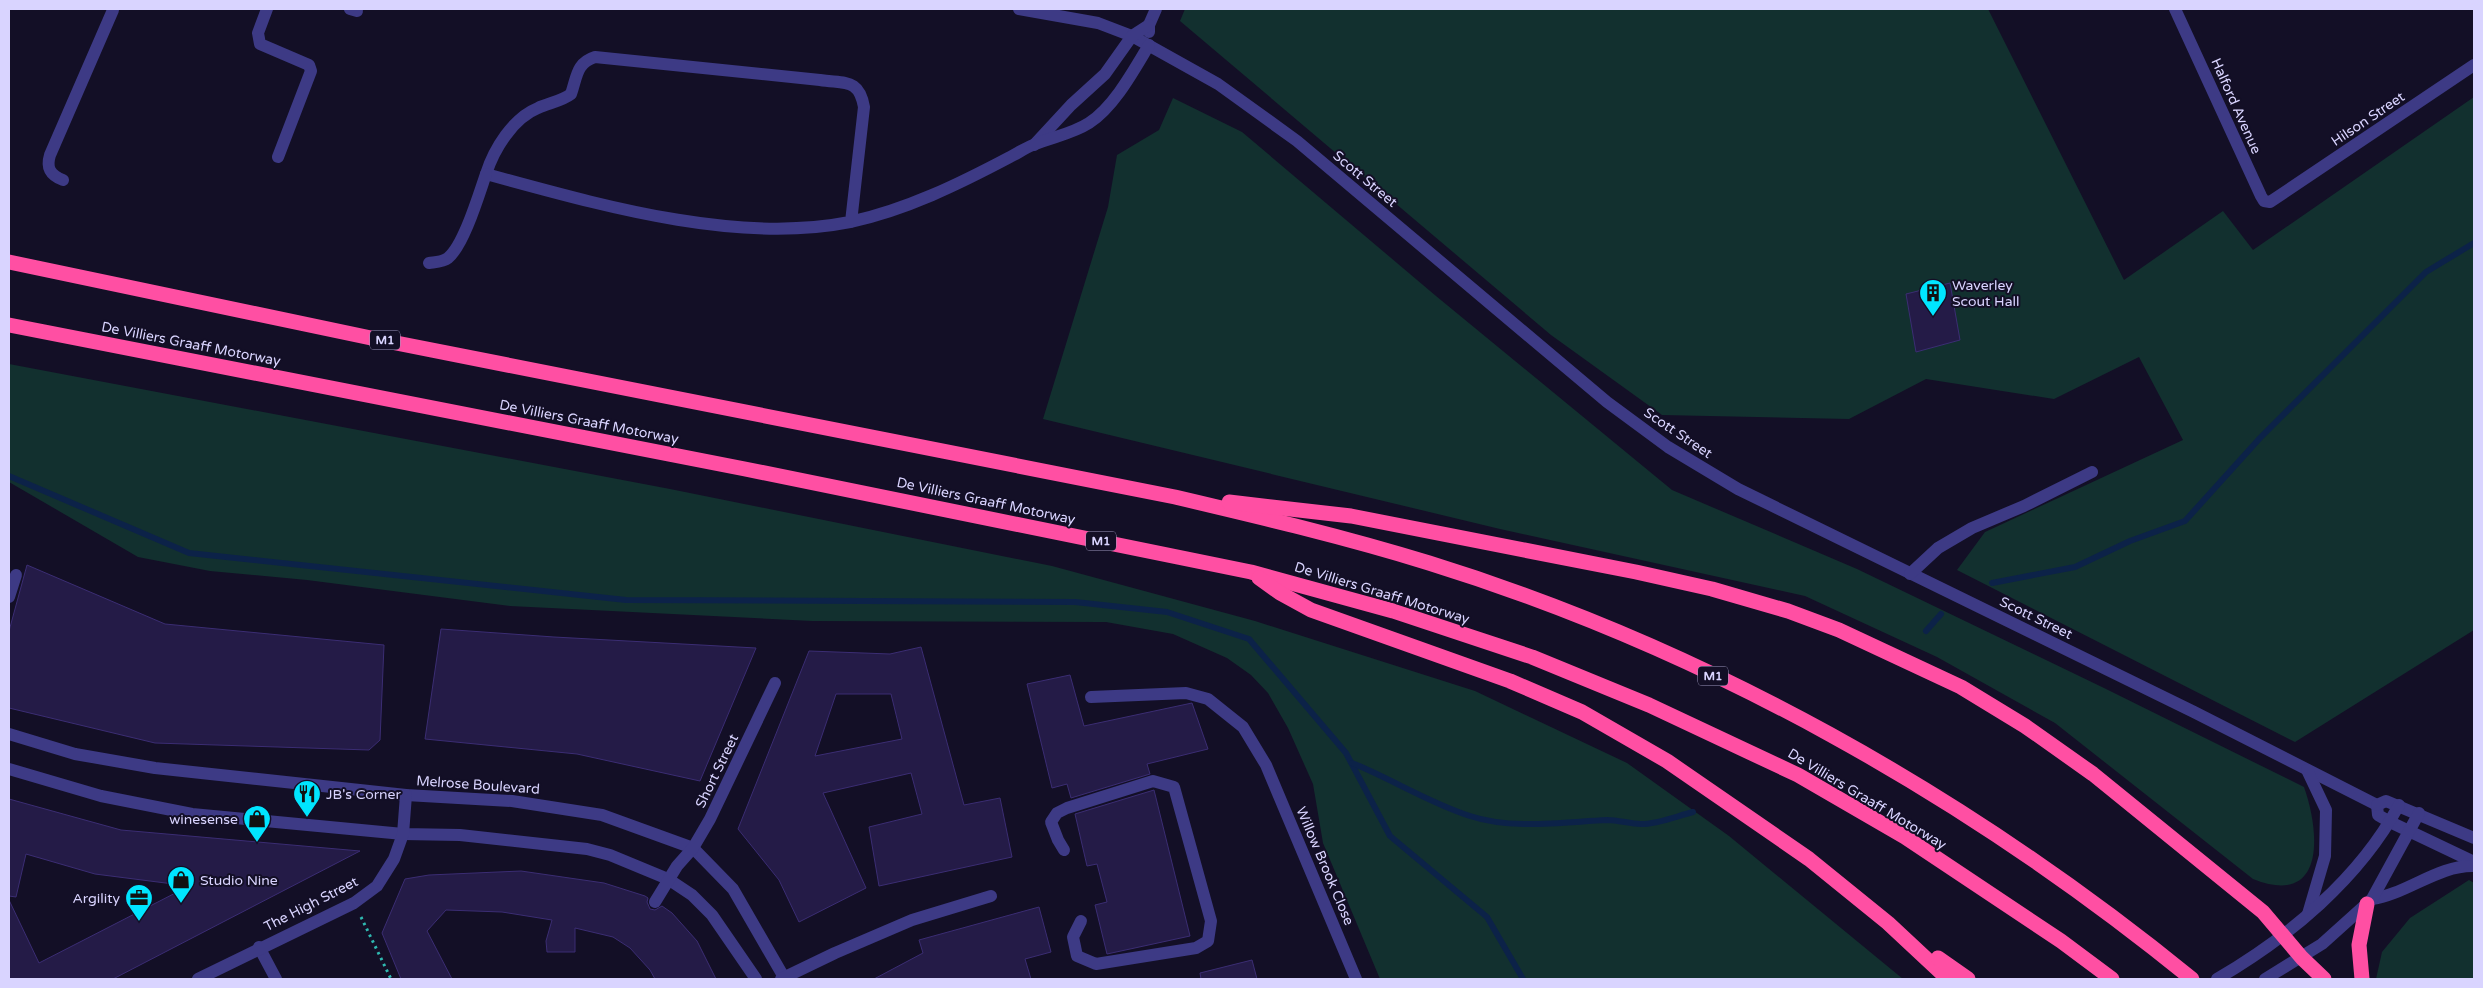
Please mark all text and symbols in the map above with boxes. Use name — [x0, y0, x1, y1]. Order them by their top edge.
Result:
street label: Halford Avenue — [2207, 55, 2265, 157]
street label: Hilson Street — [2328, 88, 2408, 150]
street label: Scott Street — [1329, 147, 1401, 211]
place label: Waverley Scout Hall — [1952, 277, 2019, 310]
building icon: Waverley Scout Hall — [1918, 278, 1948, 317]
street label: De Villiers Graaff Motorway — [100, 318, 282, 370]
road number: M1 — [370, 330, 400, 350]
street label: De Villiers Graaff Motorway — [498, 396, 680, 448]
street label: Scott Street — [1641, 404, 1716, 462]
street label: De Villiers Graaff Motorway — [895, 474, 1077, 528]
road number: M1 — [1086, 532, 1116, 550]
street label: De Villiers Graaff Motorway — [1292, 558, 1472, 628]
street label: Scott Street — [1997, 593, 2076, 643]
road number: M1 — [1698, 666, 1728, 686]
street label: Short Street — [692, 731, 742, 811]
street label: De Villiers Graaff Motorway — [1785, 745, 1950, 853]
street label: Melrose Boulevard — [416, 772, 540, 798]
restaurant icon: JB's Corner — [292, 779, 322, 818]
place label: JB's Corner — [326, 786, 402, 803]
shop icon: winesense — [242, 804, 272, 843]
street label: Willow Brook Close — [1292, 804, 1358, 928]
place label: winesense — [169, 811, 238, 828]
shop icon: Studio Nine — [166, 865, 196, 904]
place label: Studio Nine — [200, 872, 278, 889]
street label: The High Street — [261, 873, 362, 935]
office icon: Argility — [124, 883, 154, 922]
place label: Argility — [72, 890, 120, 907]

